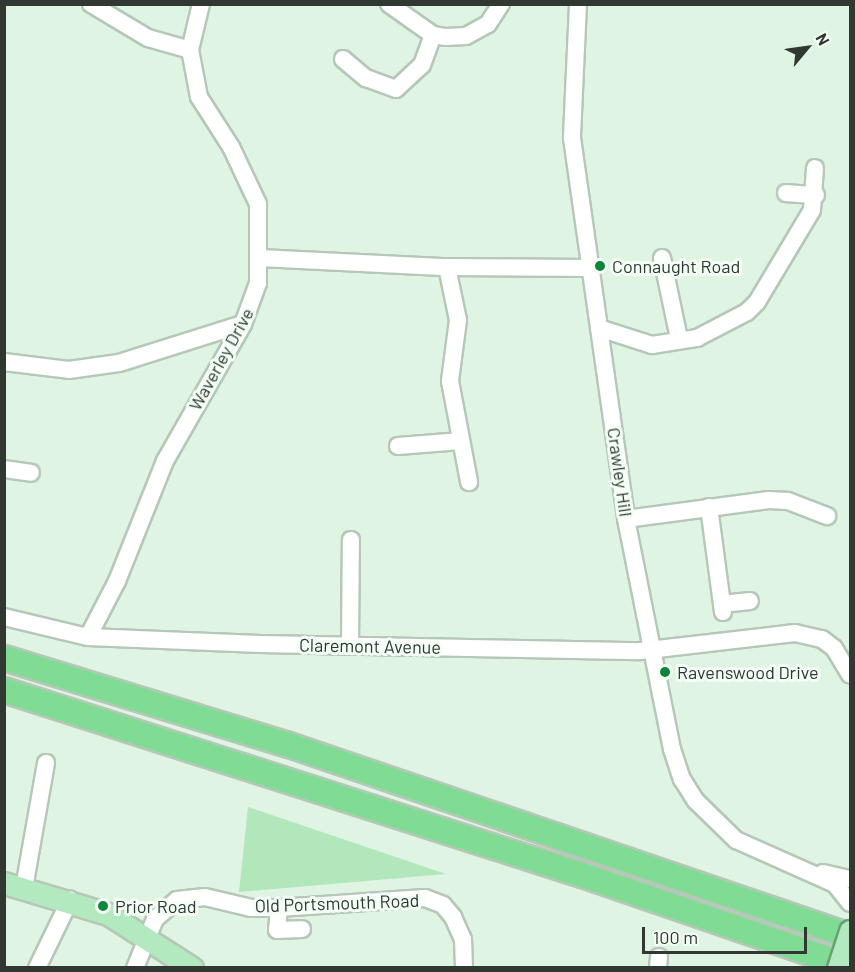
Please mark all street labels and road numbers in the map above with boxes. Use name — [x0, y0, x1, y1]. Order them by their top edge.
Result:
street label: Waverley Drive — [184, 304, 258, 414]
street label: Crawley Hill — [603, 426, 637, 518]
street label: Claremont Avenue — [299, 634, 441, 658]
street label: Old Portsmouth Road — [254, 889, 420, 917]

